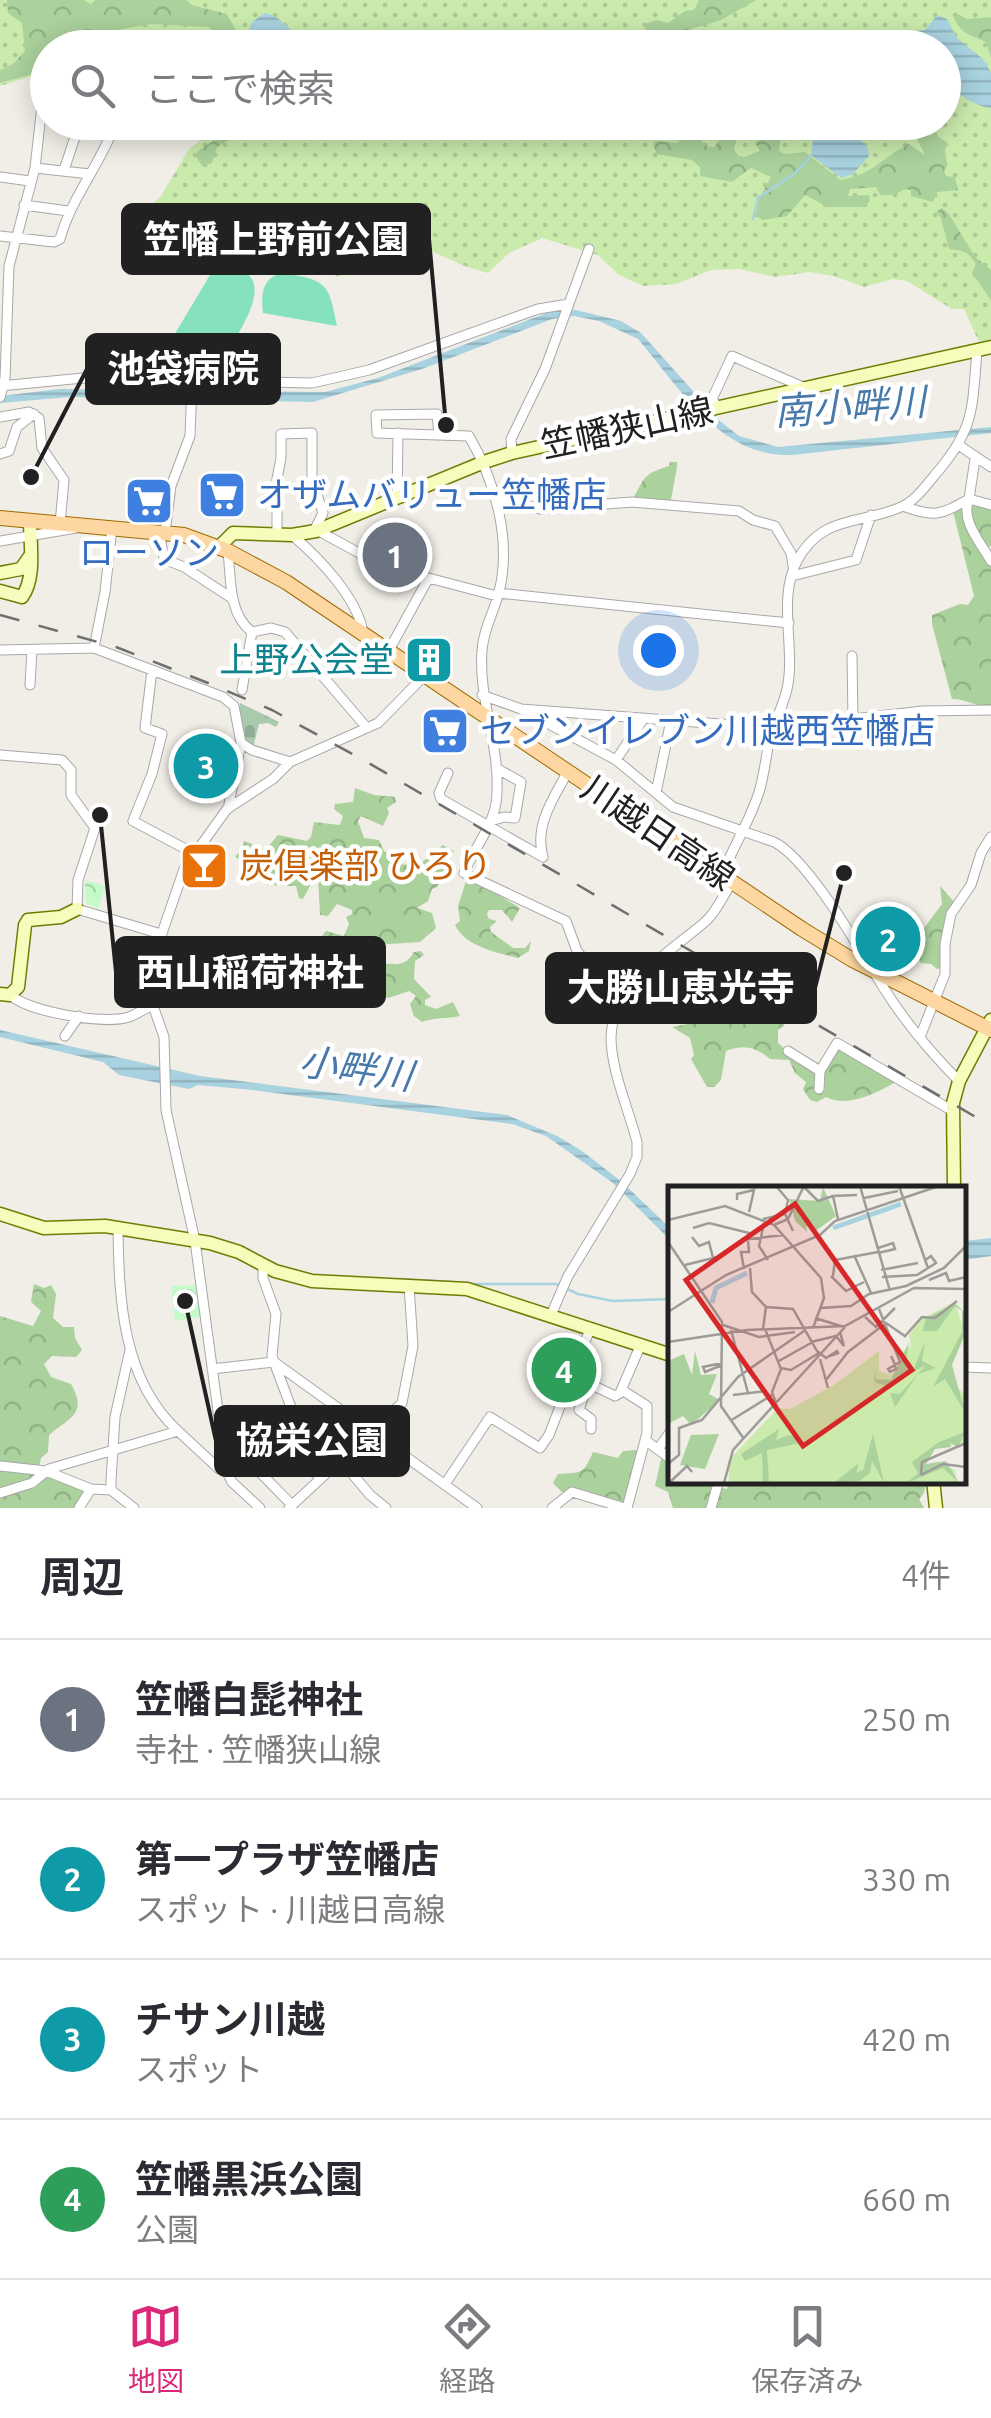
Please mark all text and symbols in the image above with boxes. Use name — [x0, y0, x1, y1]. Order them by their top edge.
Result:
search box — [30, 30, 961, 140]
icon: search — [65, 58, 120, 113]
text: ここで検索 — [145, 67, 335, 109]
callout: 笠幡上野前公園 — [123, 205, 429, 273]
text: 笠幡上野前公園 — [143, 218, 409, 260]
callout: 池袋病院 — [87, 335, 279, 403]
text: 池袋病院 — [107, 347, 259, 389]
water label: 南小畔川 — [773, 379, 931, 432]
street label: 笠幡狭山線 — [537, 389, 717, 465]
supermarket icon: オザムバリュー笠幡店 — [196, 469, 248, 521]
place label: オザムバリュー笠幡店 — [257, 474, 606, 514]
supermarket icon: ローソン — [123, 475, 175, 527]
pin: 1 — [362, 518, 428, 592]
place label: ローソン — [79, 532, 219, 572]
your location — [633, 625, 684, 676]
building icon: 上野公会堂 — [403, 634, 455, 686]
place label: 上野公会堂 — [219, 639, 394, 679]
supermarket icon: セブンイレブン川越西笠幡店 — [419, 705, 471, 757]
place label: セブンイレブン川越西笠幡店 — [480, 710, 935, 750]
pin: 3 — [174, 728, 238, 804]
street label: 川越日高線 — [575, 767, 742, 898]
bar icon: 炭倶楽部 ひろり — [178, 840, 230, 892]
place label: 炭倶楽部 ひろり — [239, 845, 492, 885]
pin: 2 — [856, 902, 920, 976]
callout: 西山稲荷神社 — [116, 938, 384, 1006]
text: 西山稲荷神社 — [136, 951, 364, 993]
callout: 大勝山恵光寺 — [547, 954, 815, 1022]
text: 大勝山恵光寺 — [567, 966, 795, 1008]
water label: 小畔川 — [297, 1039, 419, 1097]
inset map — [668, 1186, 966, 1483]
pin: 4 — [532, 1332, 596, 1408]
callout: 協栄公園 — [216, 1407, 408, 1475]
text: 協栄公園 — [236, 1419, 388, 1461]
text: 周辺 — [40, 1553, 124, 1600]
text: 4件 — [901, 1557, 951, 1593]
text: 笠幡白髭神社 — [135, 1678, 363, 1720]
text: 1 — [63, 1701, 82, 1737]
text: 250 m — [862, 1701, 951, 1737]
text: 寺社 · 笠幡狭山線 — [135, 1731, 382, 1767]
text: 第一プラザ笠幡店 — [135, 1838, 439, 1880]
text: 2 — [63, 1861, 82, 1897]
text: 330 m — [862, 1861, 951, 1897]
text: スポット · 川越日高線 — [135, 1891, 446, 1927]
text: チサン川越 — [135, 1998, 325, 2040]
text: 3 — [63, 2021, 82, 2057]
text: 420 m — [862, 2021, 951, 2057]
text: スポット — [135, 2051, 263, 2087]
text: 笠幡黒浜公園 — [135, 2158, 363, 2200]
text: 4 — [63, 2181, 82, 2217]
text: 660 m — [862, 2181, 951, 2217]
text: 公園 — [135, 2211, 199, 2247]
tab: 地図 — [128, 2299, 184, 2399]
tab: 経路 — [439, 2299, 495, 2399]
tab: 保存済み — [751, 2299, 863, 2399]

